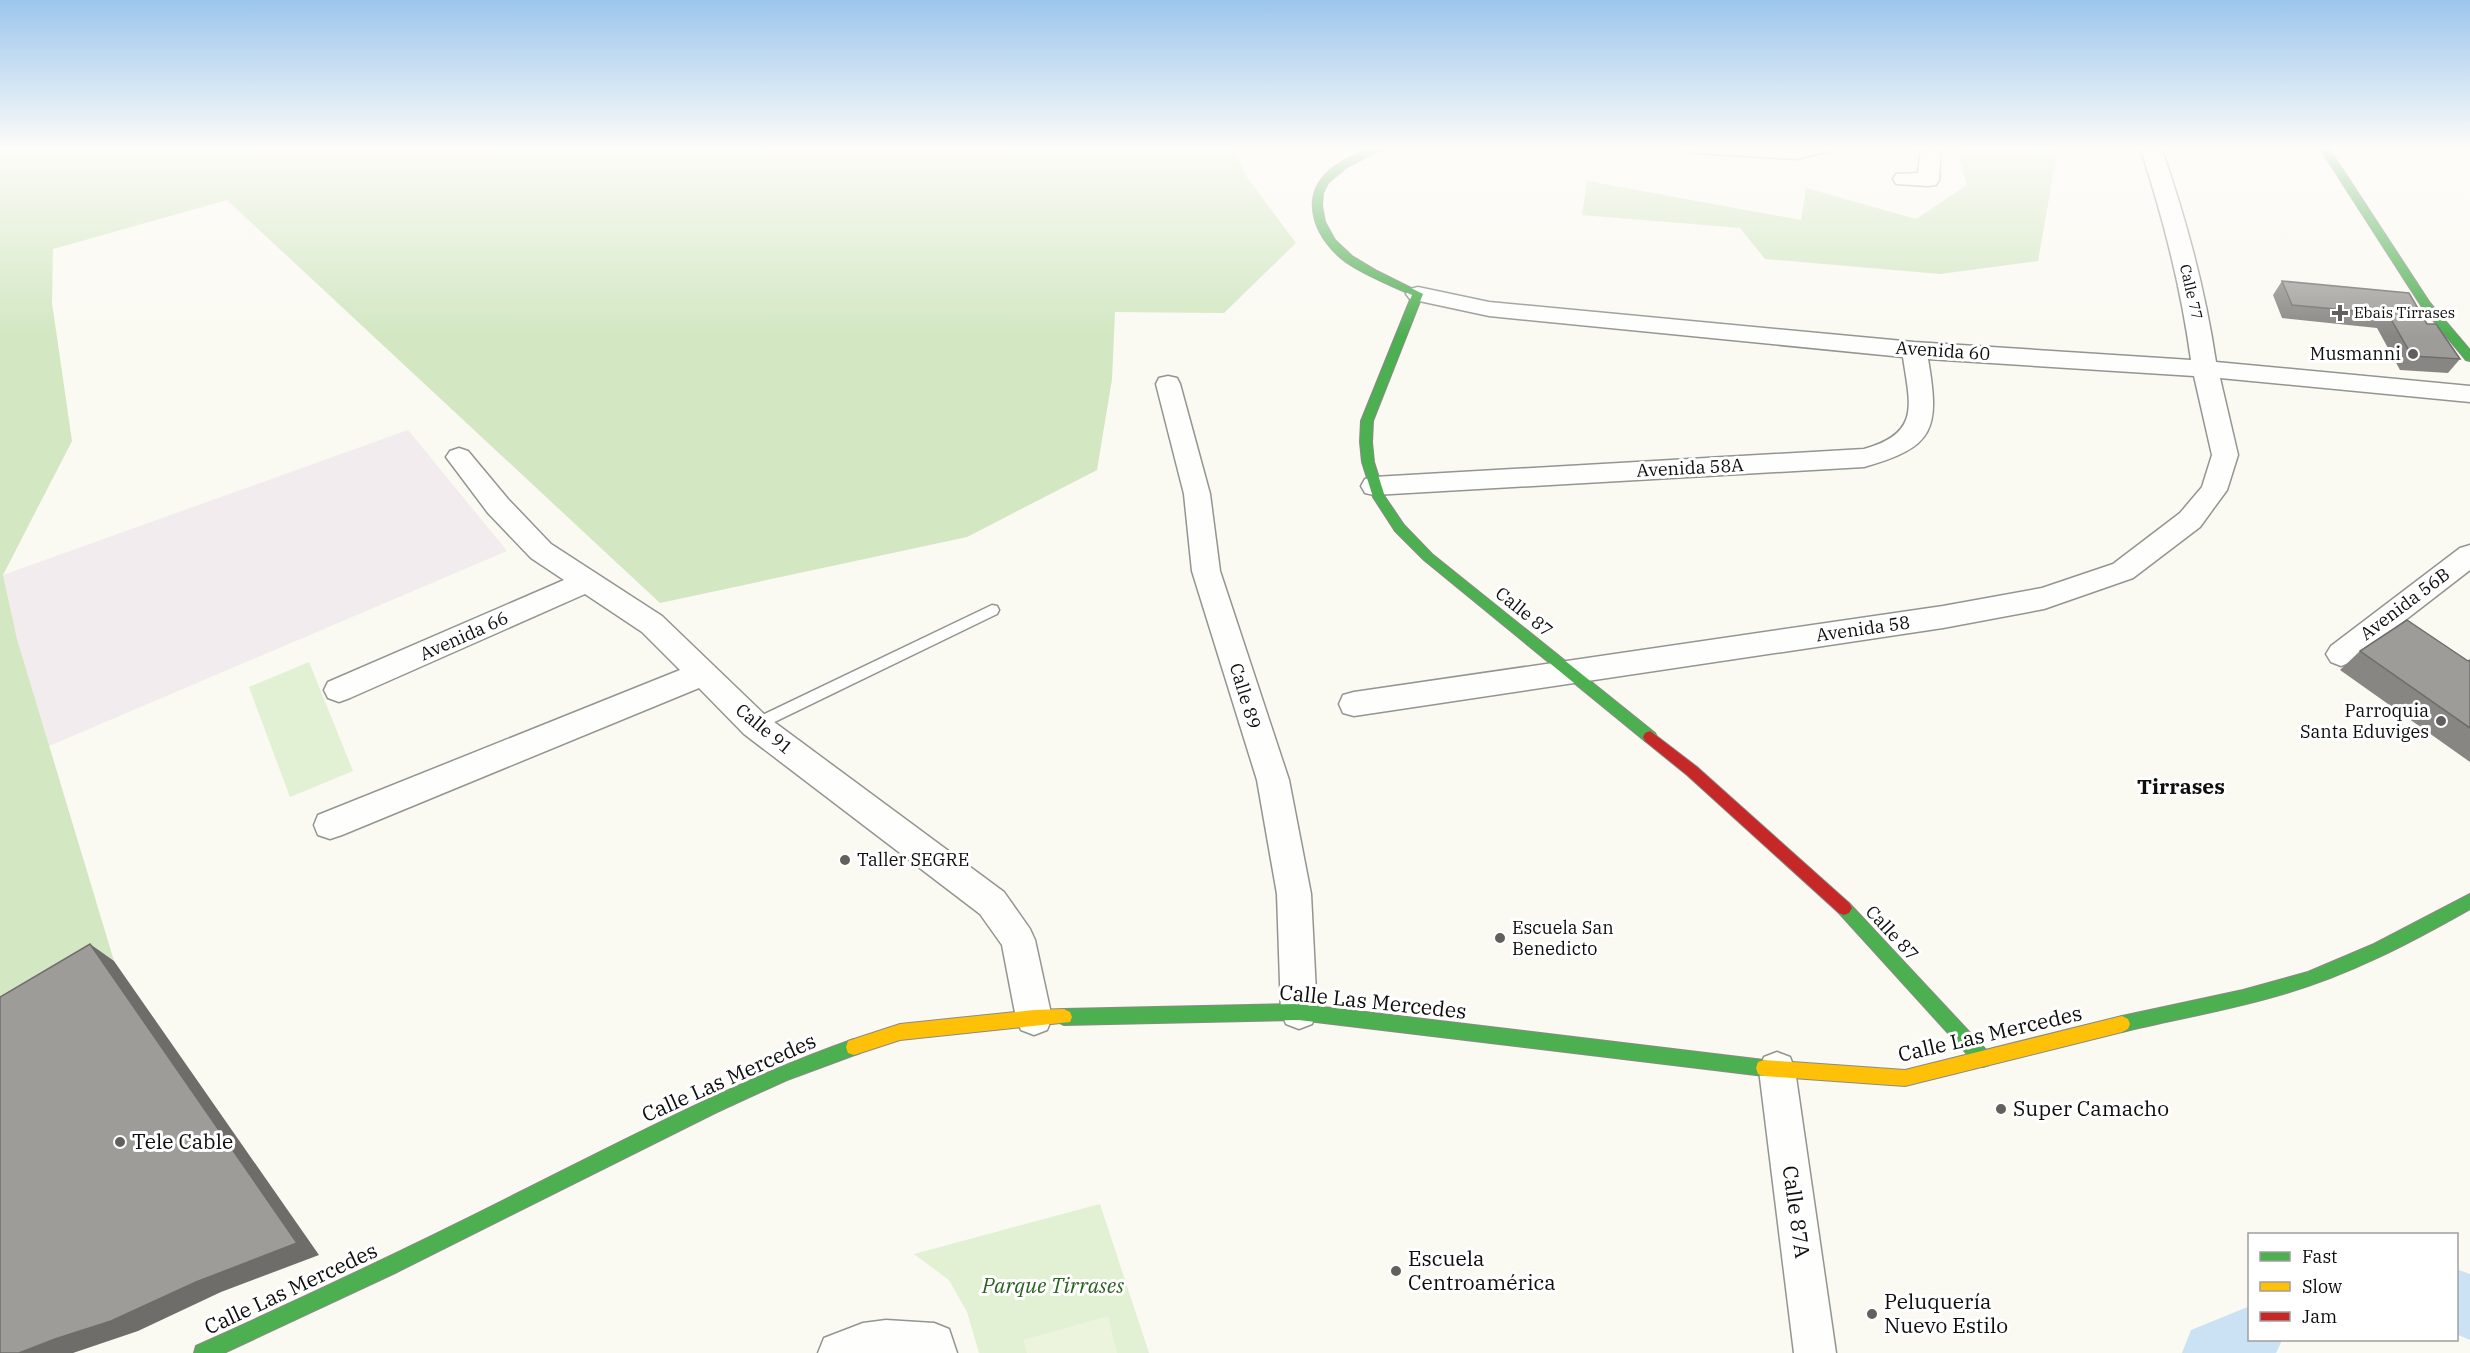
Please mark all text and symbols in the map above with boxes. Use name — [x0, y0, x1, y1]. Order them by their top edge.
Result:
street label: Calle 77 — [2176, 262, 2207, 321]
place label: Ebais Tirrases — [2354, 303, 2455, 322]
marker: Ebais Tirrases — [2331, 304, 2349, 322]
street label: Avenida 60 — [1895, 336, 1991, 365]
place label: Musmanni — [2310, 342, 2401, 365]
marker: Musmanni — [2406, 347, 2420, 361]
street label: Avenida 58A — [1636, 453, 1745, 482]
street label: Avenida 56B — [2355, 562, 2454, 645]
street label: Calle 87 — [1491, 581, 1558, 642]
street label: Avenida 66 — [416, 606, 512, 665]
street label: Avenida 58 — [1814, 611, 1911, 646]
street label: Calle 89 — [1225, 660, 1266, 732]
street label: Calle 91 — [731, 698, 798, 759]
place label: Parroquia Santa Eduviges — [2300, 699, 2429, 743]
marker: Parroquia Santa Eduviges — [2434, 714, 2448, 728]
district label: Tirrases — [2137, 772, 2225, 800]
place label: Taller SEGRE — [857, 848, 969, 871]
marker: Taller SEGRE — [838, 853, 852, 867]
street label: Calle 87 — [1861, 900, 1924, 965]
place label: Escuela San Benedicto — [1512, 916, 1614, 960]
marker: Escuela San Benedicto — [1493, 931, 1507, 945]
street label: Calle Las Mercedes — [1278, 977, 1468, 1025]
street label: Calle Las Mercedes — [1895, 998, 2084, 1068]
street label: Calle Las Mercedes — [637, 1026, 820, 1128]
place label: Super Camacho — [2013, 1094, 2169, 1122]
marker: Super Camacho — [1994, 1102, 2008, 1116]
place label: Tele Cable — [132, 1127, 233, 1155]
marker: Tele Cable — [113, 1135, 127, 1149]
street label: Calle 87A — [1777, 1164, 1817, 1261]
legend — [2248, 1233, 2458, 1341]
street label: Calle Las Mercedes — [200, 1236, 382, 1340]
place label: Escuela Centroamérica — [1408, 1244, 1556, 1296]
text: Fast — [2302, 1245, 2337, 1268]
marker: Escuela Centroamérica — [1389, 1264, 1403, 1278]
park label: Parque Tirrases — [981, 1271, 1124, 1299]
text: Slow — [2302, 1275, 2342, 1298]
place label: Peluquería Nuevo Estilo — [1884, 1287, 2008, 1339]
text: Jam — [2302, 1305, 2337, 1328]
marker: Peluquería Nuevo Estilo — [1865, 1307, 1879, 1321]

